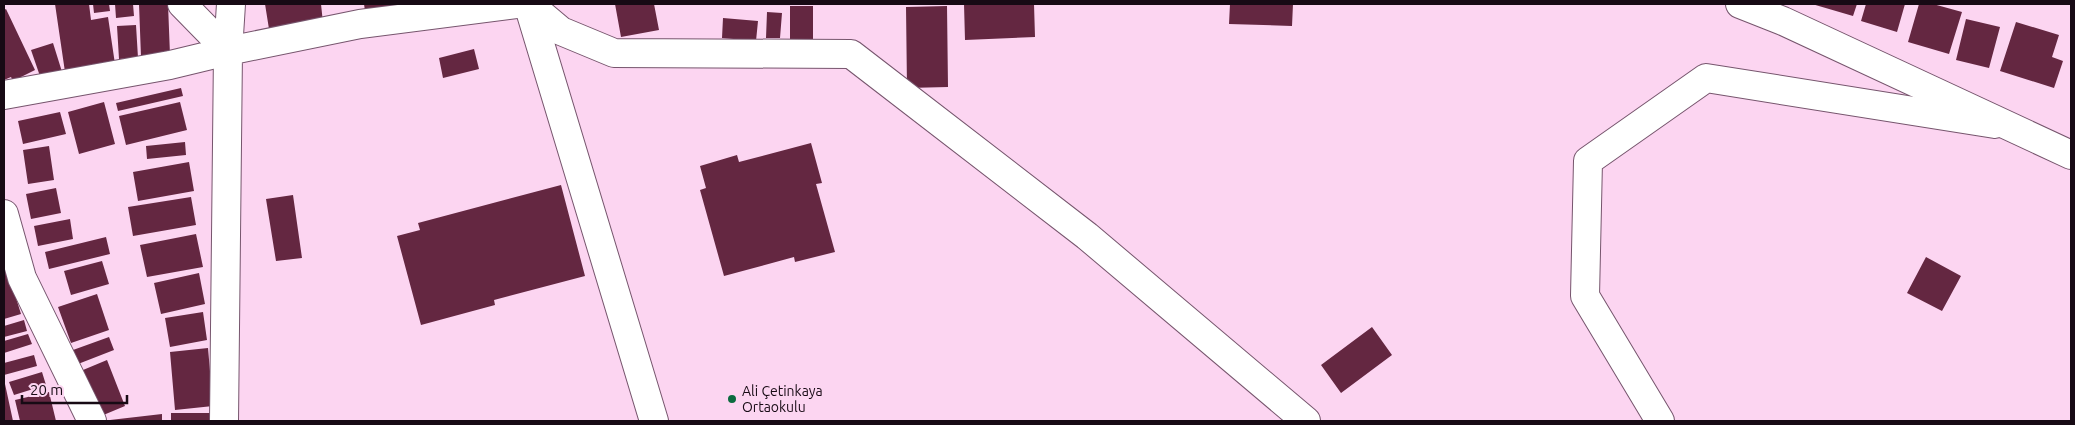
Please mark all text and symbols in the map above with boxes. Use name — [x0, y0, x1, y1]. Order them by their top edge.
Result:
scale bar — [22, 372, 128, 404]
text: 20 m — [30, 381, 63, 398]
place label: Ali Çetinkaya Ortaokulu — [742, 383, 823, 415]
marker: Ali Çetinkaya Ortaokulu — [726, 393, 738, 405]

